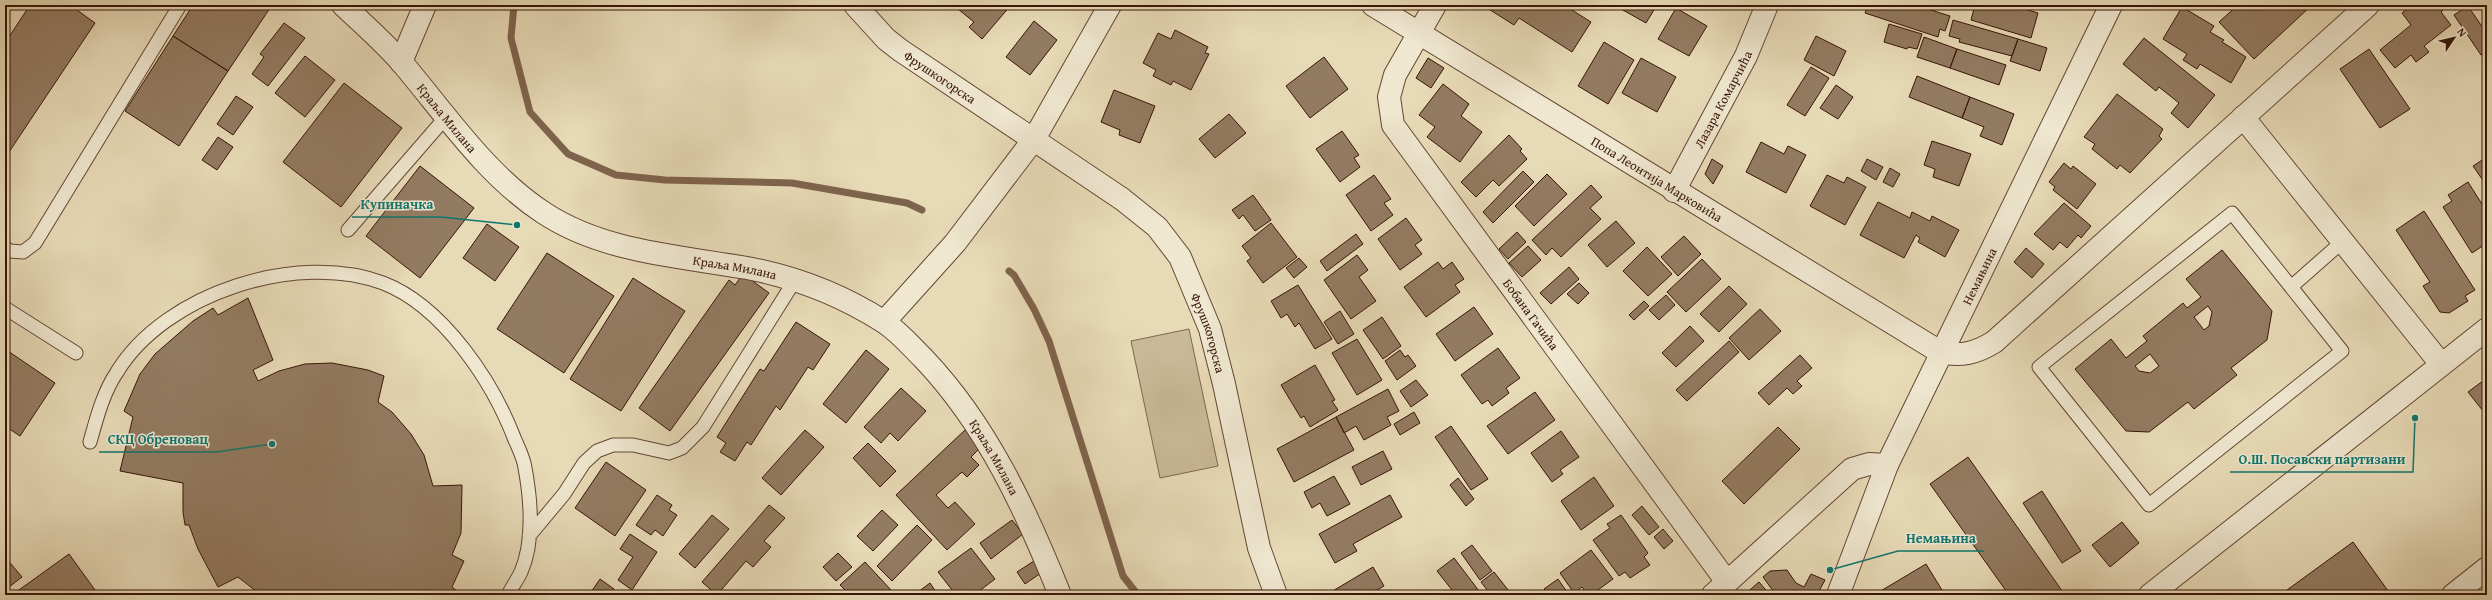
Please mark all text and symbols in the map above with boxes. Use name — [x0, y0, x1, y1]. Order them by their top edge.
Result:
north arrow — [2434, 18, 2474, 58]
text: N — [2454, 25, 2471, 40]
street label: Фрушкогорска — [900, 46, 981, 108]
street label: Лазара Комарчића — [1689, 47, 1757, 151]
street label: Краља Милана — [413, 79, 482, 158]
street label: Попа Леонтија Марковића — [1588, 131, 1727, 227]
callout: Купиначка — [352, 191, 441, 217]
text: Купиначка — [360, 194, 434, 214]
street label: Немањина — [1957, 244, 2001, 308]
street label: Краља Милана — [692, 250, 780, 284]
street label: Бобана Гачића — [1499, 275, 1564, 354]
street label: Фрушкогорска — [1186, 290, 1230, 376]
street label: Краља Милана — [965, 415, 1024, 499]
callout: СКЦ Обреновац — [99, 426, 216, 452]
text: СКЦ Обреновац — [108, 429, 208, 449]
callout: О.Ш. Посавски партизани — [2230, 446, 2413, 472]
text: О.Ш. Посавски партизани — [2238, 449, 2406, 469]
callout: Немањина — [1898, 525, 1984, 551]
text: Немањина — [1906, 528, 1977, 548]

